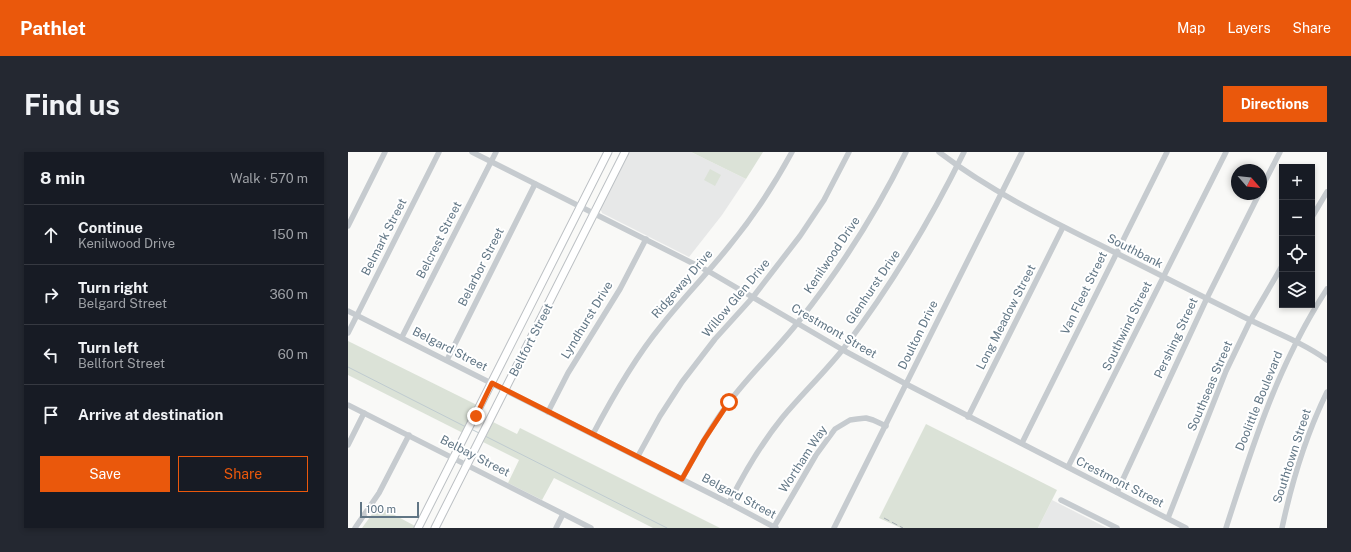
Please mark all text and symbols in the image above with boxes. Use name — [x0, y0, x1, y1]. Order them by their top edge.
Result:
text: Pathlet — [20, 17, 86, 39]
text: Map — [1177, 20, 1205, 36]
text: Layers — [1227, 20, 1271, 36]
text: Share — [1293, 20, 1331, 36]
button: Directions — [1223, 86, 1327, 122]
text: Find us — [24, 88, 120, 121]
north arrow — [1231, 164, 1267, 200]
map controls — [1279, 164, 1315, 308]
button: + — [1279, 164, 1315, 200]
text: 8 min — [40, 168, 85, 188]
text: Walk · 570 m — [230, 171, 308, 186]
street label: Belmark Street — [359, 196, 410, 278]
street label: Belcrest Street — [414, 199, 465, 281]
button: − — [1279, 200, 1315, 236]
street label: Kenilwood Drive — [801, 214, 863, 296]
text: Continue — [78, 219, 143, 236]
icon: ahead — [40, 224, 62, 246]
street label: Belarbor Street — [455, 225, 507, 309]
text: 150 m — [272, 227, 308, 242]
street label: Southbank — [1105, 231, 1165, 271]
text: Kenilwood Drive — [78, 236, 175, 251]
button: locate — [1279, 236, 1315, 272]
street label: Ridgeway Drive — [649, 247, 716, 321]
street label: Glenhurst Drive — [843, 247, 903, 327]
street label: Van Fleet Street — [1058, 249, 1110, 337]
street label: Willow Glen Drive — [699, 256, 773, 340]
street label: Long Meadow Street — [973, 262, 1039, 372]
button: layers — [1279, 272, 1315, 308]
text: Turn right — [78, 279, 148, 296]
street label: Lyndhurst Drive — [558, 279, 616, 361]
street label: Southwind Street — [1099, 279, 1155, 373]
icon: right — [40, 284, 62, 306]
text: 360 m — [270, 287, 308, 302]
street label: Pershing Street — [1151, 295, 1201, 381]
text: Belgard Street — [78, 296, 167, 311]
street label: Doulton Drive — [895, 298, 941, 372]
street label: Bellfort Street — [507, 301, 556, 379]
street label: Crestmont Street — [789, 301, 880, 361]
street label: Belgard Street — [410, 324, 490, 374]
street label: Southseas Street — [1185, 338, 1235, 433]
text: Turn left — [78, 339, 139, 356]
icon: left — [40, 344, 62, 366]
text: 60 m — [278, 347, 308, 362]
street label: Doolittle Boulevard — [1233, 349, 1285, 453]
text: Bellfort Street — [78, 356, 165, 371]
route start — [720, 393, 738, 411]
icon: arrive — [40, 404, 62, 426]
text: Arrive at destination — [78, 406, 223, 423]
route end — [467, 407, 485, 425]
street label: Southtown Street — [1270, 407, 1314, 505]
street label: Wortham Way — [776, 422, 830, 495]
street label: Belbay Street — [438, 432, 512, 480]
street label: Crestmont Street — [1074, 454, 1167, 510]
button: Save — [40, 456, 170, 492]
button: Share — [178, 456, 308, 492]
street label: Belgard Street — [699, 470, 779, 522]
scale bar — [360, 500, 419, 519]
text: 100 m — [366, 503, 396, 515]

